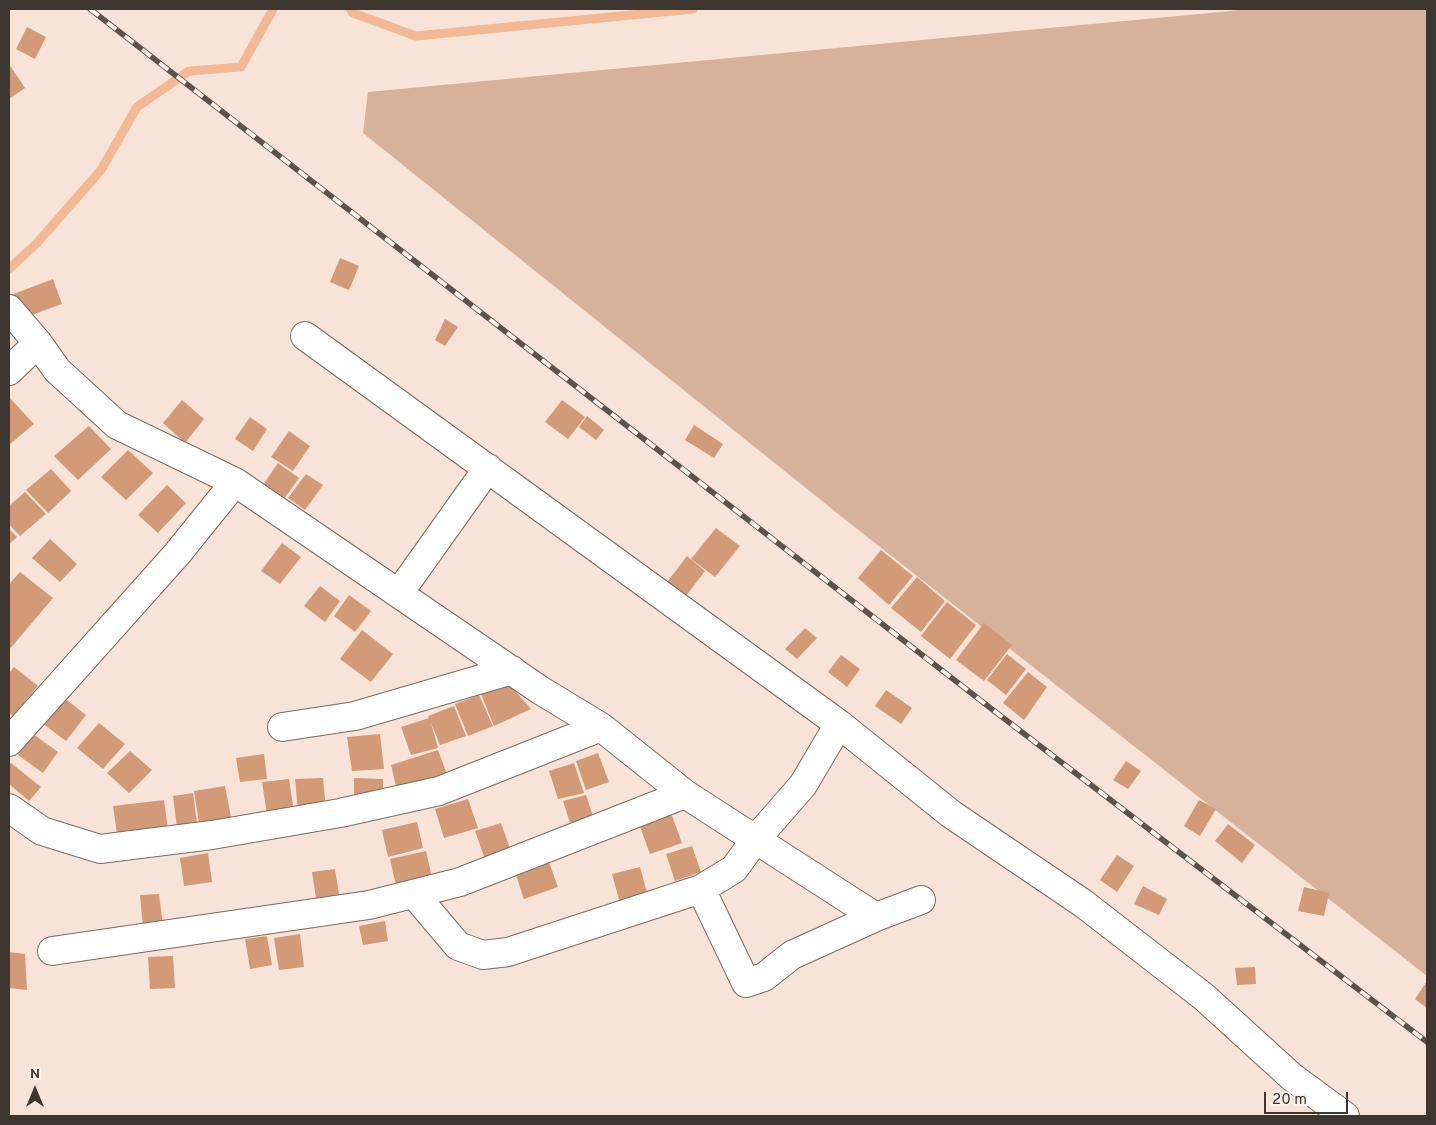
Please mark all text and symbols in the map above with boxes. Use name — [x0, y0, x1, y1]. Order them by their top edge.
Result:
north arrow — [10, 1065, 60, 1115]
text: N — [30, 1066, 40, 1083]
scale bar — [1266, 1082, 1350, 1114]
text: 20 m — [1272, 1091, 1307, 1110]

